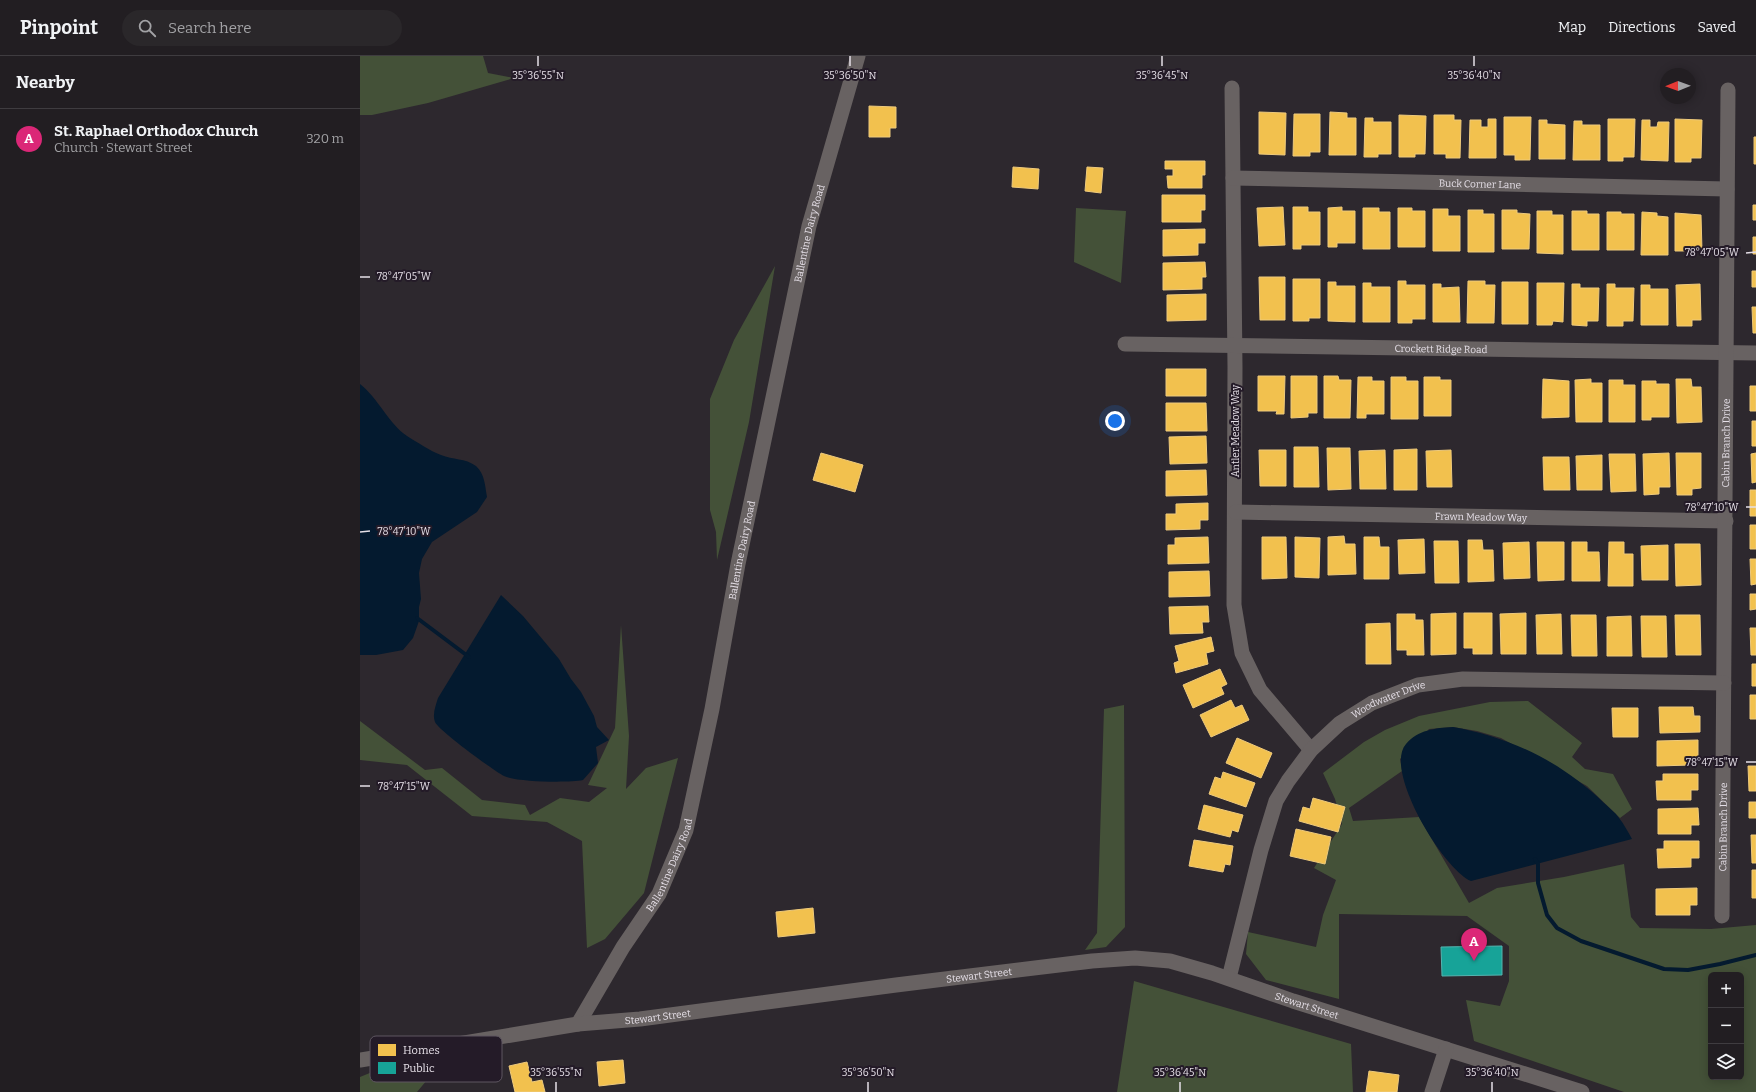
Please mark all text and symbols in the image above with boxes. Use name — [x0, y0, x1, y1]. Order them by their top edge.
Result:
search box — [122, 10, 402, 46]
text: Pinpoint — [20, 16, 98, 39]
icon: search — [136, 17, 158, 39]
text: Search here — [168, 19, 251, 37]
text: Map — [1558, 19, 1586, 36]
text: Directions — [1608, 19, 1676, 36]
text: Saved — [1698, 19, 1736, 36]
north arrow — [1660, 68, 1696, 104]
text: 35°36'55"N — [512, 70, 564, 82]
text: 35°36'50"N — [824, 70, 876, 82]
text: 35°36'45"N — [1136, 70, 1188, 82]
text: 35°36'40"N — [1447, 70, 1501, 82]
text: Nearby — [16, 72, 75, 93]
text: St. Raphael Orthodox Church — [54, 122, 258, 140]
text: A — [24, 131, 34, 146]
text: 320 m — [306, 131, 344, 146]
text: Church · Stewart Street — [54, 140, 192, 155]
street label: Buck Corner Lane — [1439, 178, 1521, 191]
street label: Ballentine Dairy Road — [792, 183, 828, 284]
text: 78°47'05"W — [1685, 247, 1740, 259]
text: 78°47'05"W — [377, 271, 432, 283]
street label: Crockett Ridge Road — [1394, 343, 1488, 356]
street label: Antler Meadow Way — [1230, 384, 1242, 477]
street label: Cabin Branch Drive — [1720, 399, 1733, 488]
your location — [1105, 411, 1125, 431]
street label: Ballentine Dairy Road — [727, 500, 758, 601]
text: 78°47'10"W — [1686, 502, 1739, 514]
street label: Frawn Meadow Way — [1435, 511, 1528, 524]
text: 78°47'10"W — [378, 526, 431, 538]
street label: Woodwater Drive — [1349, 679, 1426, 721]
text: 78°47'15"W — [1686, 757, 1739, 769]
text: 78°47'15"W — [378, 781, 431, 793]
street label: Cabin Branch Drive — [1717, 783, 1730, 872]
street label: Ballentine Dairy Road — [644, 818, 695, 914]
pin: A — [1461, 928, 1487, 961]
street label: Stewart Street — [945, 966, 1013, 986]
map controls — [1708, 972, 1744, 1080]
button: + — [1708, 972, 1744, 1008]
street label: Stewart Street — [1273, 990, 1340, 1022]
street label: Stewart Street — [624, 1007, 692, 1027]
button: − — [1708, 1008, 1744, 1044]
legend — [370, 1036, 502, 1082]
text: Homes — [403, 1044, 440, 1057]
button: layers — [1708, 1044, 1744, 1080]
text: Public — [403, 1062, 435, 1075]
text: 35°36'55"N — [530, 1067, 582, 1079]
text: 35°36'50"N — [842, 1067, 894, 1079]
text: 35°36'45"N — [1154, 1067, 1206, 1079]
text: 35°36'40"N — [1465, 1067, 1519, 1079]

